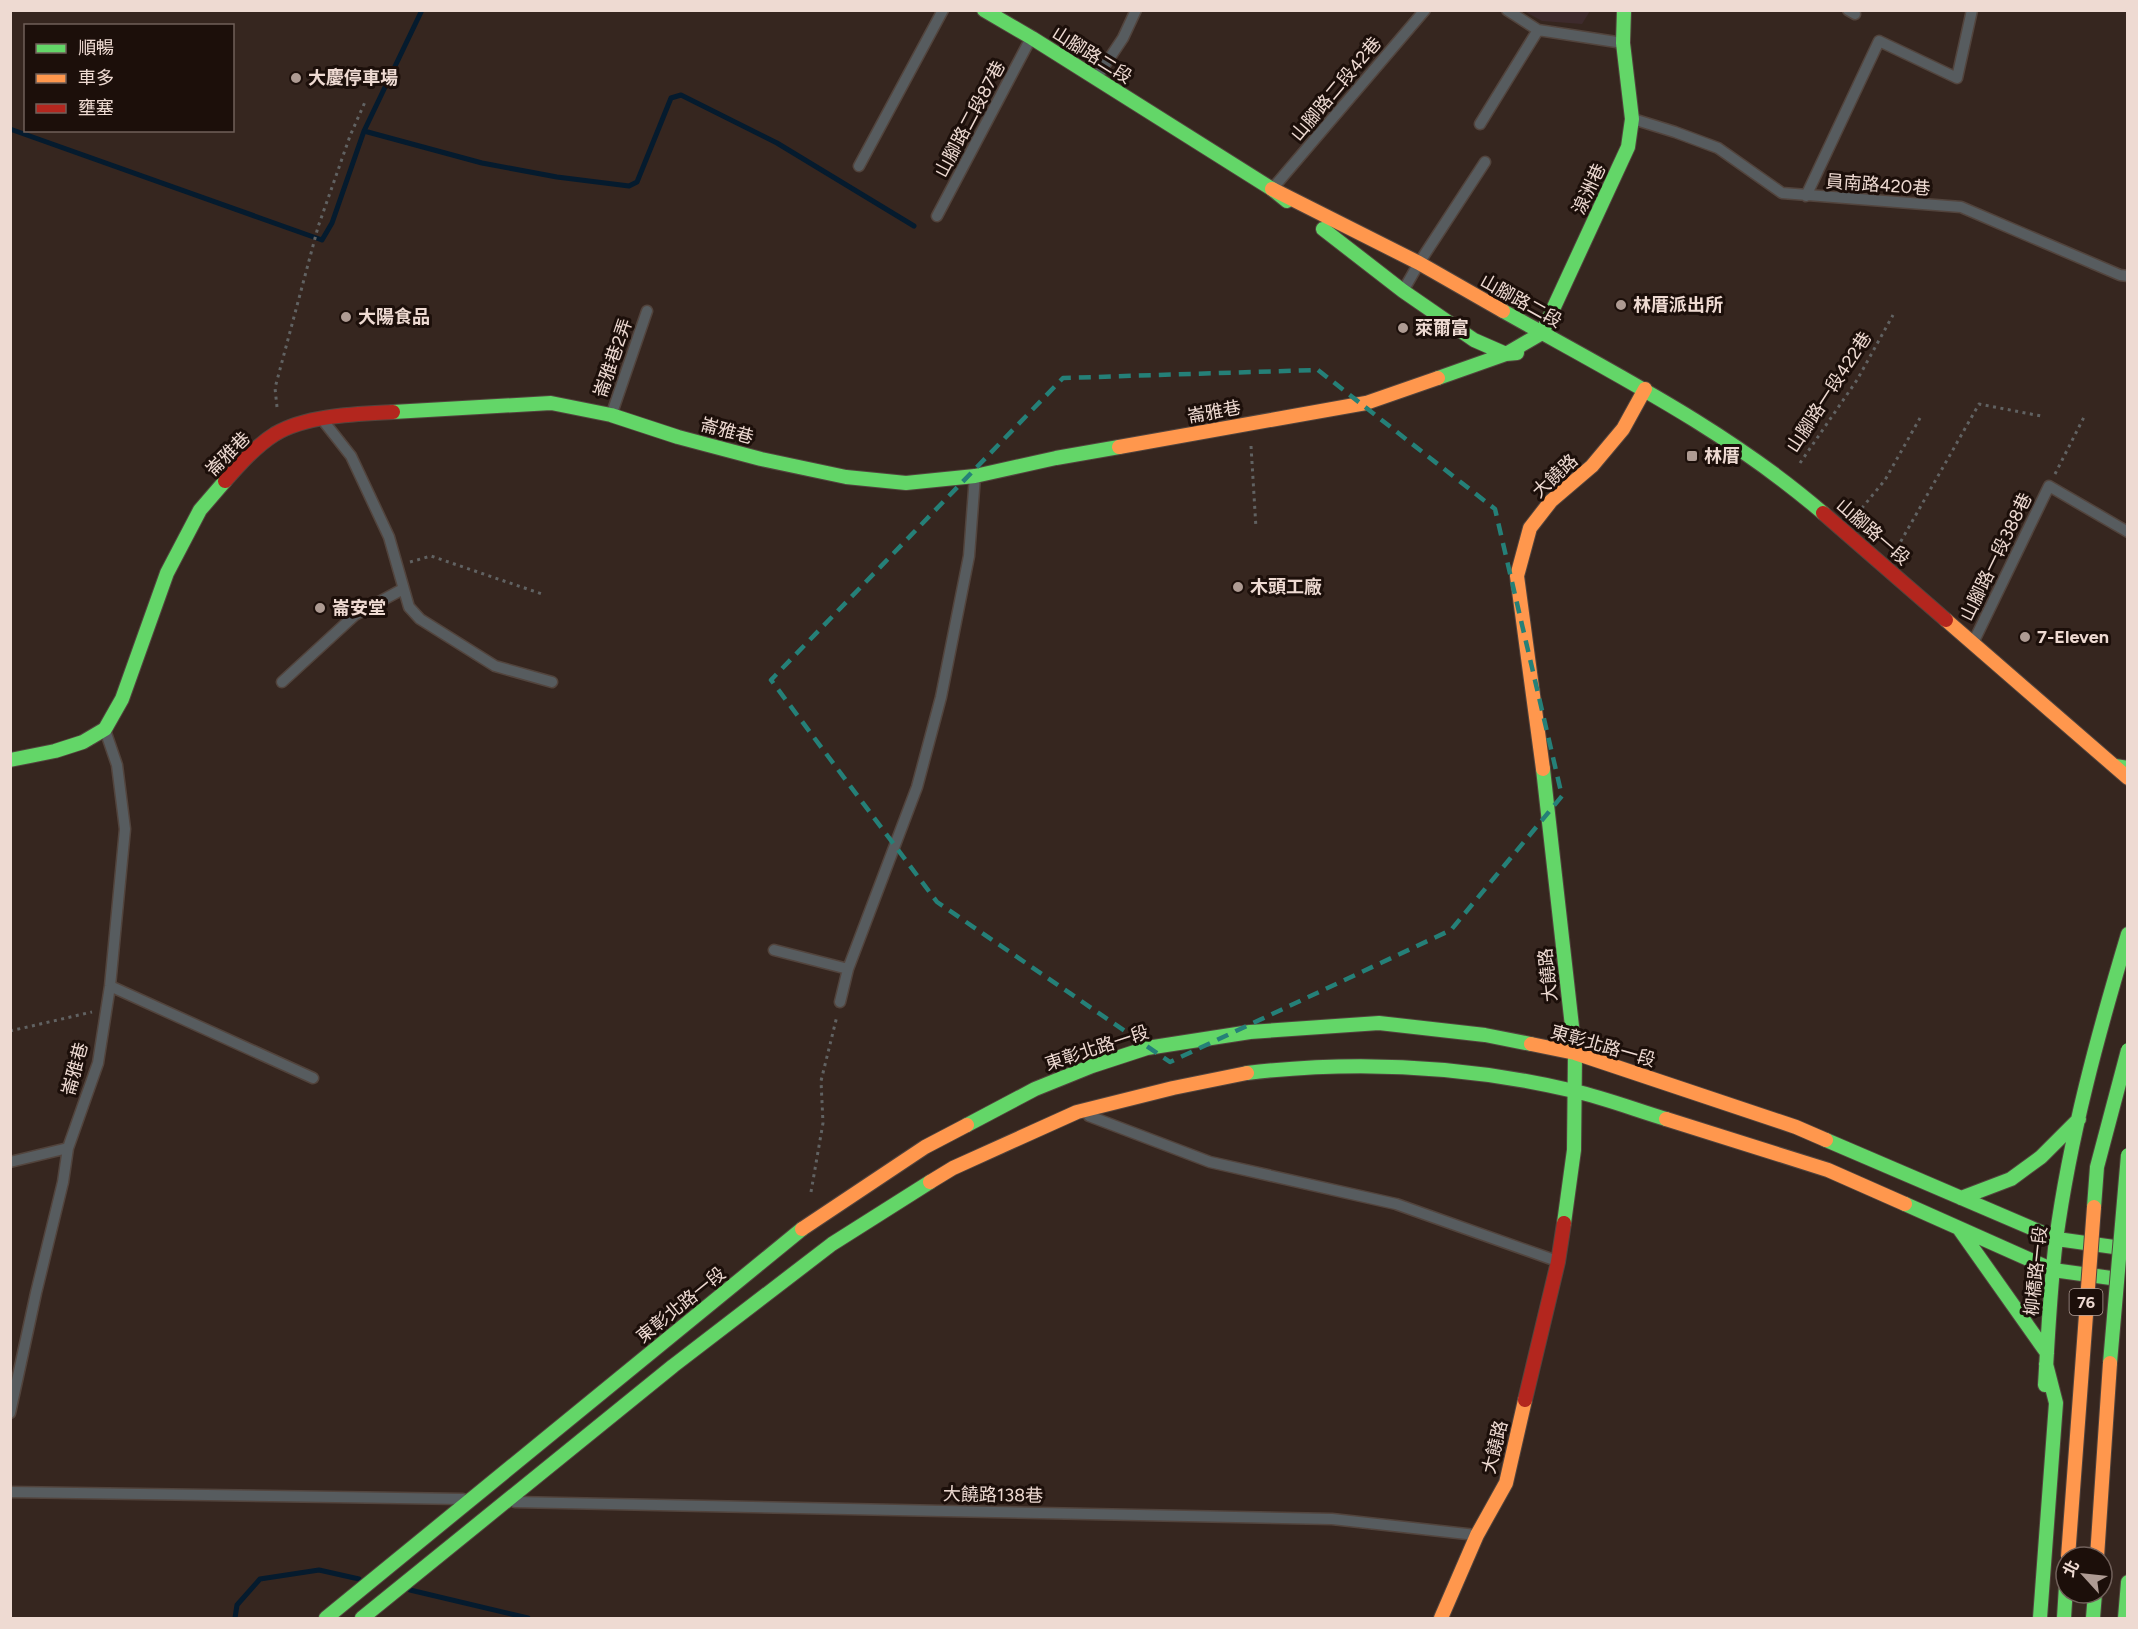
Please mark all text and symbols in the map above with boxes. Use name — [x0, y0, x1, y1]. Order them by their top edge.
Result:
street label: 山腳路二段 — [1048, 22, 1136, 88]
legend — [24, 24, 234, 132]
street label: 山腳路二段42巷 — [1286, 32, 1386, 146]
text: 順暢 — [78, 37, 114, 59]
street label: 山腳路二段87巷 — [930, 57, 1010, 181]
text: 車多 — [78, 67, 114, 89]
place label: 大慶停車場 — [308, 67, 398, 89]
marker: 大慶停車場 — [289, 71, 303, 85]
text: 壅塞 — [78, 97, 114, 119]
street label: 湶洲巷 — [1568, 160, 1610, 218]
street label: 員南路420巷 — [1825, 170, 1931, 200]
street label: 山腳路二段 — [1476, 270, 1566, 332]
place label: 林厝派出所 — [1633, 294, 1723, 316]
marker: 林厝派出所 — [1614, 298, 1628, 312]
place label: 大陽食品 — [358, 306, 430, 328]
marker: 大陽食品 — [339, 310, 353, 324]
street label: 崙雅巷2弄 — [589, 316, 637, 400]
place label: 萊爾富 — [1415, 317, 1469, 339]
marker: 萊爾富 — [1396, 321, 1410, 335]
street label: 山腳路一段422巷 — [1782, 328, 1876, 456]
street label: 崙雅巷 — [1186, 396, 1242, 428]
street label: 崙雅巷 — [698, 413, 756, 449]
street label: 崙雅巷 — [201, 427, 255, 481]
place label: 林厝 — [1704, 445, 1740, 467]
marker: 林厝 — [1685, 449, 1699, 463]
street label: 大饒路 — [1528, 450, 1582, 502]
street label: 山腳路一段388巷 — [1955, 489, 2037, 625]
street label: 山腳路一段 — [1832, 494, 1914, 570]
place label: 木頭工廠 — [1250, 576, 1322, 598]
marker: 木頭工廠 — [1231, 580, 1245, 594]
place label: 崙安堂 — [332, 597, 386, 619]
marker: 崙安堂 — [313, 601, 327, 615]
place label: 7-Eleven — [2037, 626, 2109, 648]
marker: 7-Eleven — [2018, 630, 2032, 644]
street label: 大饒路 — [1534, 947, 1562, 1003]
street label: 東彰北路一段 — [1042, 1021, 1152, 1075]
street label: 東彰北路一段 — [1548, 1021, 1658, 1071]
street label: 崙雅巷 — [57, 1040, 93, 1098]
street label: 柳橋路一段 — [2020, 1225, 2052, 1317]
street label: 東彰北路一段 — [632, 1262, 730, 1348]
road number: 76 — [2070, 1289, 2102, 1315]
street label: 大饒路 — [1478, 1418, 1512, 1476]
street label: 大饒路138巷 — [943, 1483, 1043, 1507]
north arrow — [2054, 1545, 2114, 1605]
text: 北 — [2059, 1557, 2083, 1580]

